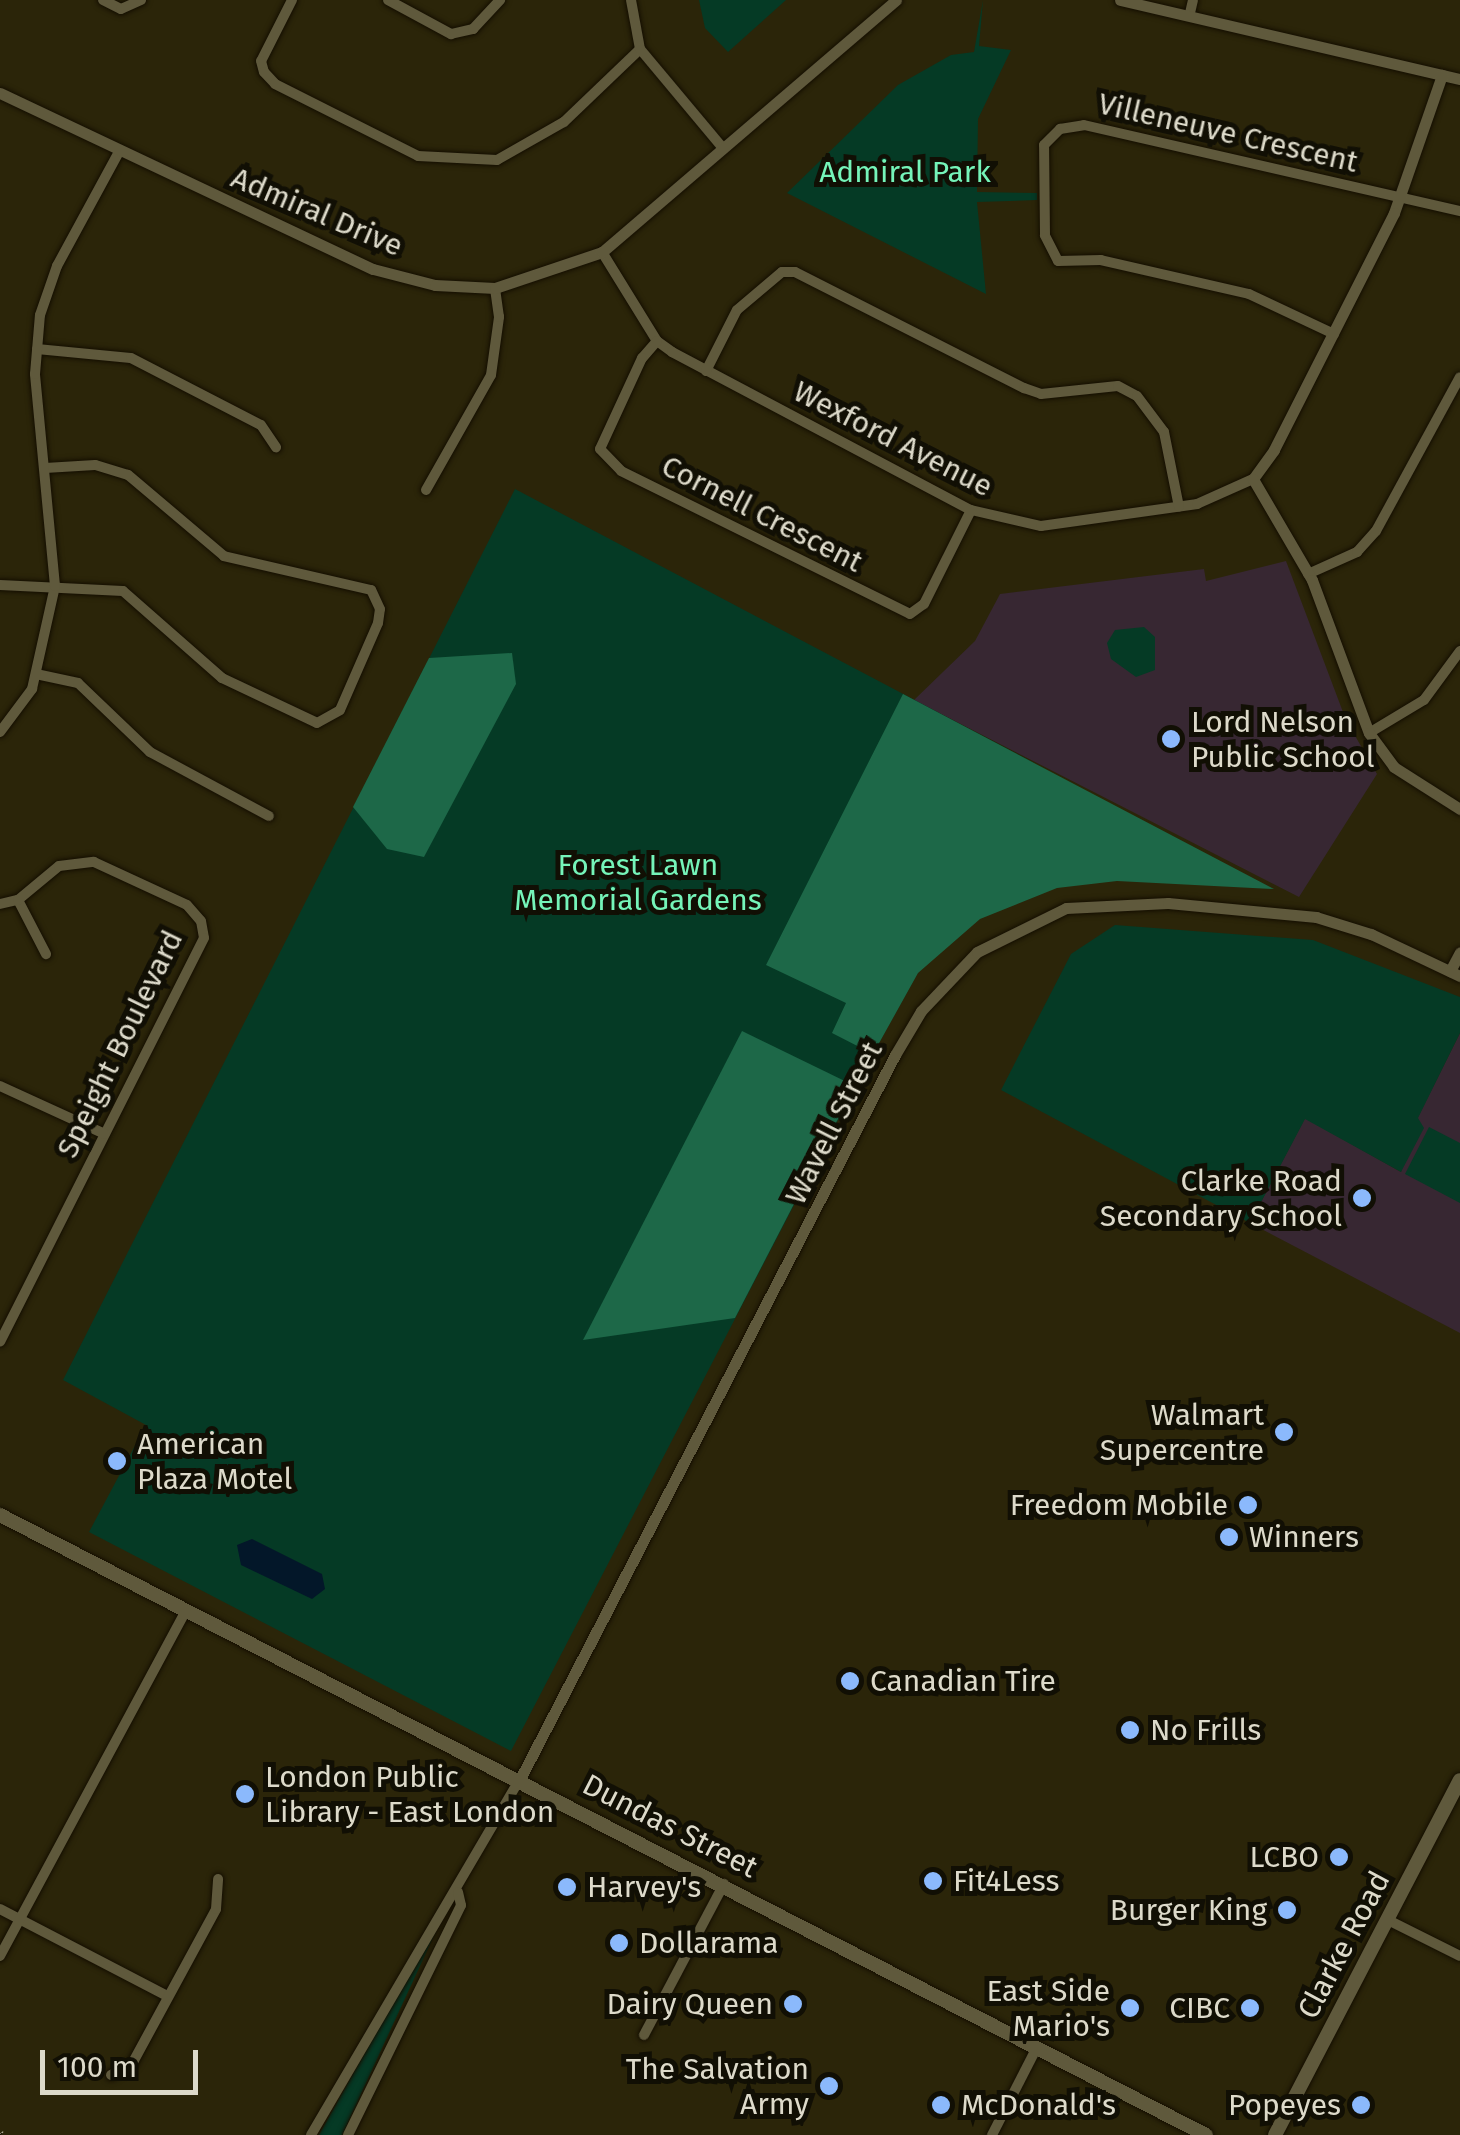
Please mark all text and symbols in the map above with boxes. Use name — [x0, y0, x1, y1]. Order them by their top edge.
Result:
street label: Villeneuve Crescent — [1095, 86, 1361, 180]
park label: Admiral Park — [819, 154, 991, 190]
street label: Admiral Drive — [226, 160, 408, 264]
street label: Wexford Avenue — [787, 373, 999, 505]
street label: Cornell Crescent — [656, 448, 868, 580]
place label: Lord Nelson Public School — [1191, 704, 1375, 774]
marker: Lord Nelson Public School — [1160, 728, 1182, 750]
park label: Forest Lawn Memorial Gardens — [514, 847, 762, 918]
street label: Speight Boulevard — [49, 925, 191, 1163]
street label: Wavell Street — [778, 1036, 890, 1210]
place label: Clarke Road Secondary School — [1100, 1163, 1342, 1234]
marker: Clarke Road Secondary School — [1351, 1187, 1373, 1209]
place label: Walmart Supercentre — [1100, 1397, 1264, 1468]
marker: Walmart Supercentre — [1273, 1421, 1295, 1443]
place label: American Plaza Motel — [137, 1426, 292, 1496]
marker: American Plaza Motel — [106, 1450, 128, 1472]
place label: Freedom Mobile — [1010, 1487, 1228, 1523]
marker: Freedom Mobile — [1237, 1494, 1259, 1516]
place label: Winners — [1249, 1519, 1359, 1555]
marker: Winners — [1218, 1526, 1240, 1548]
place label: Canadian Tire — [870, 1663, 1056, 1699]
marker: Canadian Tire — [839, 1670, 861, 1692]
place label: No Frills — [1150, 1712, 1261, 1748]
marker: No Frills — [1119, 1719, 1141, 1741]
place label: London Public Library - East London — [265, 1759, 554, 1830]
street label: Dundas Street — [576, 1766, 764, 1886]
marker: London Public Library - East London — [234, 1783, 256, 1805]
place label: LCBO — [1250, 1839, 1319, 1875]
marker: LCBO — [1328, 1846, 1350, 1868]
place label: Fit4Less — [953, 1863, 1060, 1899]
street label: Clarke Road — [1290, 1865, 1398, 2025]
place label: Harvey's — [587, 1869, 701, 1905]
marker: Fit4Less — [922, 1870, 944, 1892]
marker: Harvey's — [556, 1876, 578, 1898]
place label: Burger King — [1110, 1892, 1267, 1928]
marker: Burger King — [1276, 1899, 1298, 1921]
place label: Dollarama — [639, 1925, 778, 1961]
marker: Dollarama — [608, 1932, 630, 1954]
place label: East Side Mario's — [986, 1973, 1110, 2044]
place label: Dairy Queen — [606, 1986, 773, 2022]
place label: CIBC — [1169, 1990, 1230, 2026]
marker: Dairy Queen — [782, 1993, 804, 2015]
marker: East Side Mario's — [1119, 1997, 1141, 2019]
marker: CIBC — [1239, 1997, 1261, 2019]
scale bar — [45, 2030, 202, 2092]
text: 100 m — [57, 2049, 137, 2085]
place label: The Salvation Army — [626, 2051, 809, 2122]
marker: The Salvation Army — [818, 2075, 840, 2097]
place label: McDonald's — [961, 2087, 1116, 2123]
place label: Popeyes — [1228, 2087, 1341, 2123]
marker: McDonald's — [930, 2094, 952, 2116]
marker: Popeyes — [1350, 2094, 1372, 2116]

